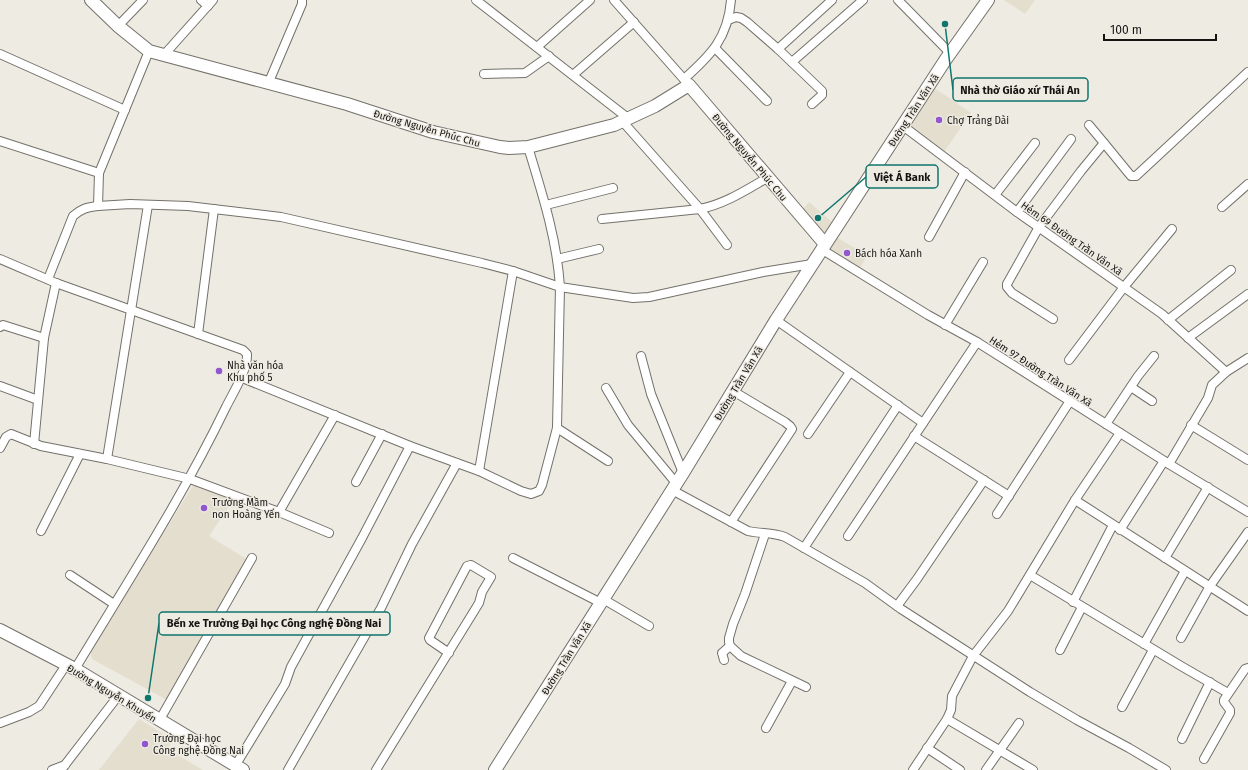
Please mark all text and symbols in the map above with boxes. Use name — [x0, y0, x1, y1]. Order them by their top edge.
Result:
scale bar — [1104, 16, 1216, 42]
text: 100 m — [1110, 23, 1142, 37]
street label: Đường Trần Văn Xã — [885, 71, 942, 149]
callout: Nhà thờ Giáo xứ Thái An — [953, 78, 1088, 101]
text: Nhà thờ Giáo xứ Thái An — [960, 84, 1080, 97]
street label: Đường Nguyễn Phúc Chu — [372, 107, 482, 150]
street label: Đường Nguyễn Phúc Chu — [709, 111, 790, 204]
place label: Chợ Trảng Dài — [947, 114, 1009, 127]
marker: Chợ Trảng Dài — [934, 115, 944, 125]
callout: Việt Á Bank — [866, 165, 938, 188]
text: Việt Á Bank — [873, 170, 931, 184]
street label: Hẻm 69 Đường Trần Văn Xã — [1019, 198, 1125, 278]
marker: Bách hóa Xanh — [842, 248, 852, 258]
place label: Bách hóa Xanh — [855, 248, 922, 260]
street label: Hẻm 97 Đường Trần Văn Xã — [987, 333, 1095, 410]
street label: Đường Trần Văn Xã — [711, 344, 766, 423]
place label: Nhà văn hóa Khu phố 5 — [227, 360, 284, 384]
marker: Nhà văn hóa Khu phố 5 — [214, 366, 224, 376]
place label: Trường Mầm non Hoàng Yến — [212, 496, 280, 521]
marker: Trường Mầm non Hoàng Yến — [199, 503, 209, 513]
callout: Bến xe Trường Đại học Công nghệ Đồng Nai — [159, 612, 390, 635]
text: Bến xe Trường Đại học Công nghệ Đồng Nai — [167, 617, 381, 630]
street label: Đường Trần Văn Xã — [539, 619, 594, 697]
street label: Đường Nguyễn Khuyến — [65, 661, 159, 725]
place label: Trường Đại học Công nghệ Đồng Nai — [153, 733, 244, 757]
marker: Trường Đại học Công nghệ Đồng Nai — [140, 739, 150, 749]

